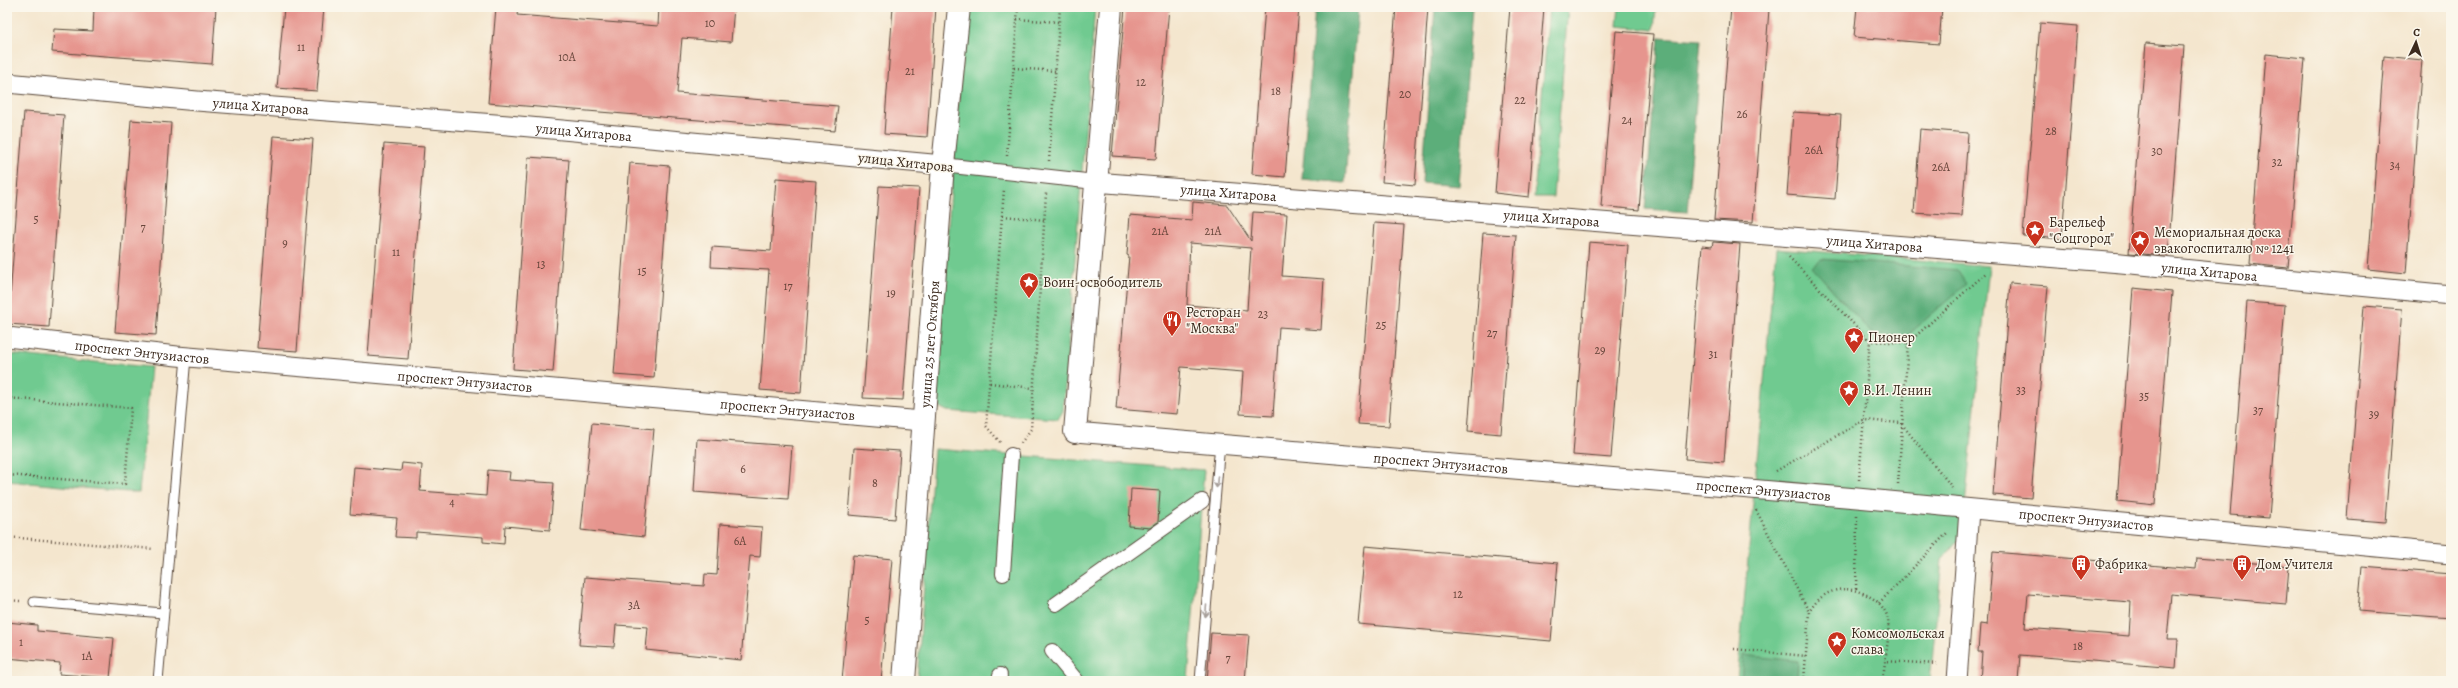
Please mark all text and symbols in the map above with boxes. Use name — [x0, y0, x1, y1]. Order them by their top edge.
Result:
house number: 10 — [705, 15, 715, 31]
north arrow — [2396, 22, 2436, 62]
text: С — [2413, 25, 2421, 40]
house number: 11 — [297, 39, 305, 55]
house number: 10А — [558, 49, 577, 65]
house number: 21 — [905, 63, 915, 79]
house number: 12 — [1136, 74, 1146, 90]
house number: 18 — [1271, 83, 1281, 99]
house number: 20 — [1399, 86, 1411, 102]
house number: 22 — [1514, 92, 1526, 108]
street label: улица Хитарова — [211, 93, 310, 120]
house number: 26 — [1736, 106, 1748, 122]
house number: 24 — [1621, 112, 1633, 128]
street label: улица Хитарова — [534, 119, 633, 146]
house number: 28 — [2045, 123, 2057, 139]
house number: 26А — [1805, 142, 1824, 158]
house number: 30 — [2151, 143, 2163, 159]
street label: улица Хитарова — [856, 148, 955, 177]
house number: 32 — [2272, 154, 2283, 170]
house number: 34 — [2390, 157, 2401, 173]
house number: 26А — [1932, 159, 1951, 175]
street label: улица Хитарова — [1179, 180, 1278, 206]
street label: улица Хитарова — [1502, 205, 1601, 232]
house number: 5 — [33, 211, 39, 227]
place label: Барельеф "Соцгород" — [2049, 213, 2114, 248]
house number: 7 — [140, 219, 146, 235]
place icon: Барельеф "Соцгород" — [2024, 219, 2046, 247]
house number: 21А — [1152, 223, 1169, 239]
house number: 21А — [1205, 223, 1222, 239]
place label: Мемориальная доска эвакогоспиталю № 1241 — [2154, 223, 2294, 258]
place icon: Мемориальная доска эвакогоспиталю № 1241 — [2129, 229, 2151, 257]
street label: улица Хитарова — [1825, 231, 1924, 257]
house number: 9 — [282, 235, 288, 251]
house number: 11 — [392, 244, 400, 260]
house number: 13 — [536, 256, 546, 272]
street label: улица Хитарова — [2160, 258, 2259, 286]
house number: 15 — [637, 263, 647, 279]
place icon: Воин-освободитель — [1018, 271, 1040, 299]
place label: Воин-освободитель — [1043, 273, 1162, 292]
house number: 17 — [783, 278, 794, 294]
street label: улица 25 лет Октября — [916, 279, 944, 409]
house number: 19 — [886, 285, 896, 301]
place label: Ресторан "Москва" — [1186, 303, 1241, 338]
house number: 23 — [1258, 306, 1268, 322]
restaurant icon: Ресторан "Москва" — [1161, 309, 1183, 337]
house number: 25 — [1376, 317, 1386, 333]
house number: 27 — [1487, 325, 1498, 341]
place icon: Пионер — [1843, 326, 1865, 354]
place label: Пионер — [1868, 328, 1915, 347]
street label: проспект Энтузиастов — [74, 336, 211, 369]
house number: 29 — [1594, 342, 1606, 358]
house number: 31 — [1708, 346, 1718, 362]
street label: проспект Энтузиастов — [397, 366, 533, 397]
place icon: В.И. Ленин — [1838, 379, 1860, 407]
place label: В.И. Ленин — [1863, 381, 1932, 400]
house number: 33 — [2016, 382, 2026, 398]
house number: 35 — [2139, 388, 2149, 404]
street label: проспект Энтузиастов — [719, 394, 856, 425]
house number: 37 — [2253, 402, 2264, 418]
house number: 39 — [2369, 406, 2379, 422]
street label: проспект Энтузиастов — [1372, 448, 1509, 479]
house number: 6 — [740, 461, 746, 477]
house number: 8 — [872, 475, 878, 491]
one-way arrow — [1213, 475, 1220, 488]
street label: проспект Энтузиастов — [1695, 475, 1832, 506]
house number: 4 — [449, 494, 455, 510]
street label: проспект Энтузиастов — [2018, 504, 2155, 536]
house number: 6А — [734, 533, 747, 549]
building icon: Фабрика — [2070, 553, 2092, 581]
building icon: Дом Учителя — [2231, 553, 2253, 581]
place label: Фабрика — [2095, 555, 2148, 574]
place label: Дом Учителя — [2256, 555, 2333, 574]
house number: 12 — [1453, 586, 1463, 602]
house number: 3А — [628, 597, 641, 613]
one-way arrow — [1202, 604, 1209, 617]
house number: 5 — [864, 612, 870, 628]
place label: Комсомольская слава — [1851, 624, 1945, 659]
place icon: Комсомольская слава — [1826, 630, 1848, 658]
house number: 1 — [19, 634, 23, 650]
house number: 18 — [2073, 638, 2083, 654]
house number: 1А — [81, 648, 94, 664]
house number: 7 — [1225, 650, 1231, 666]

